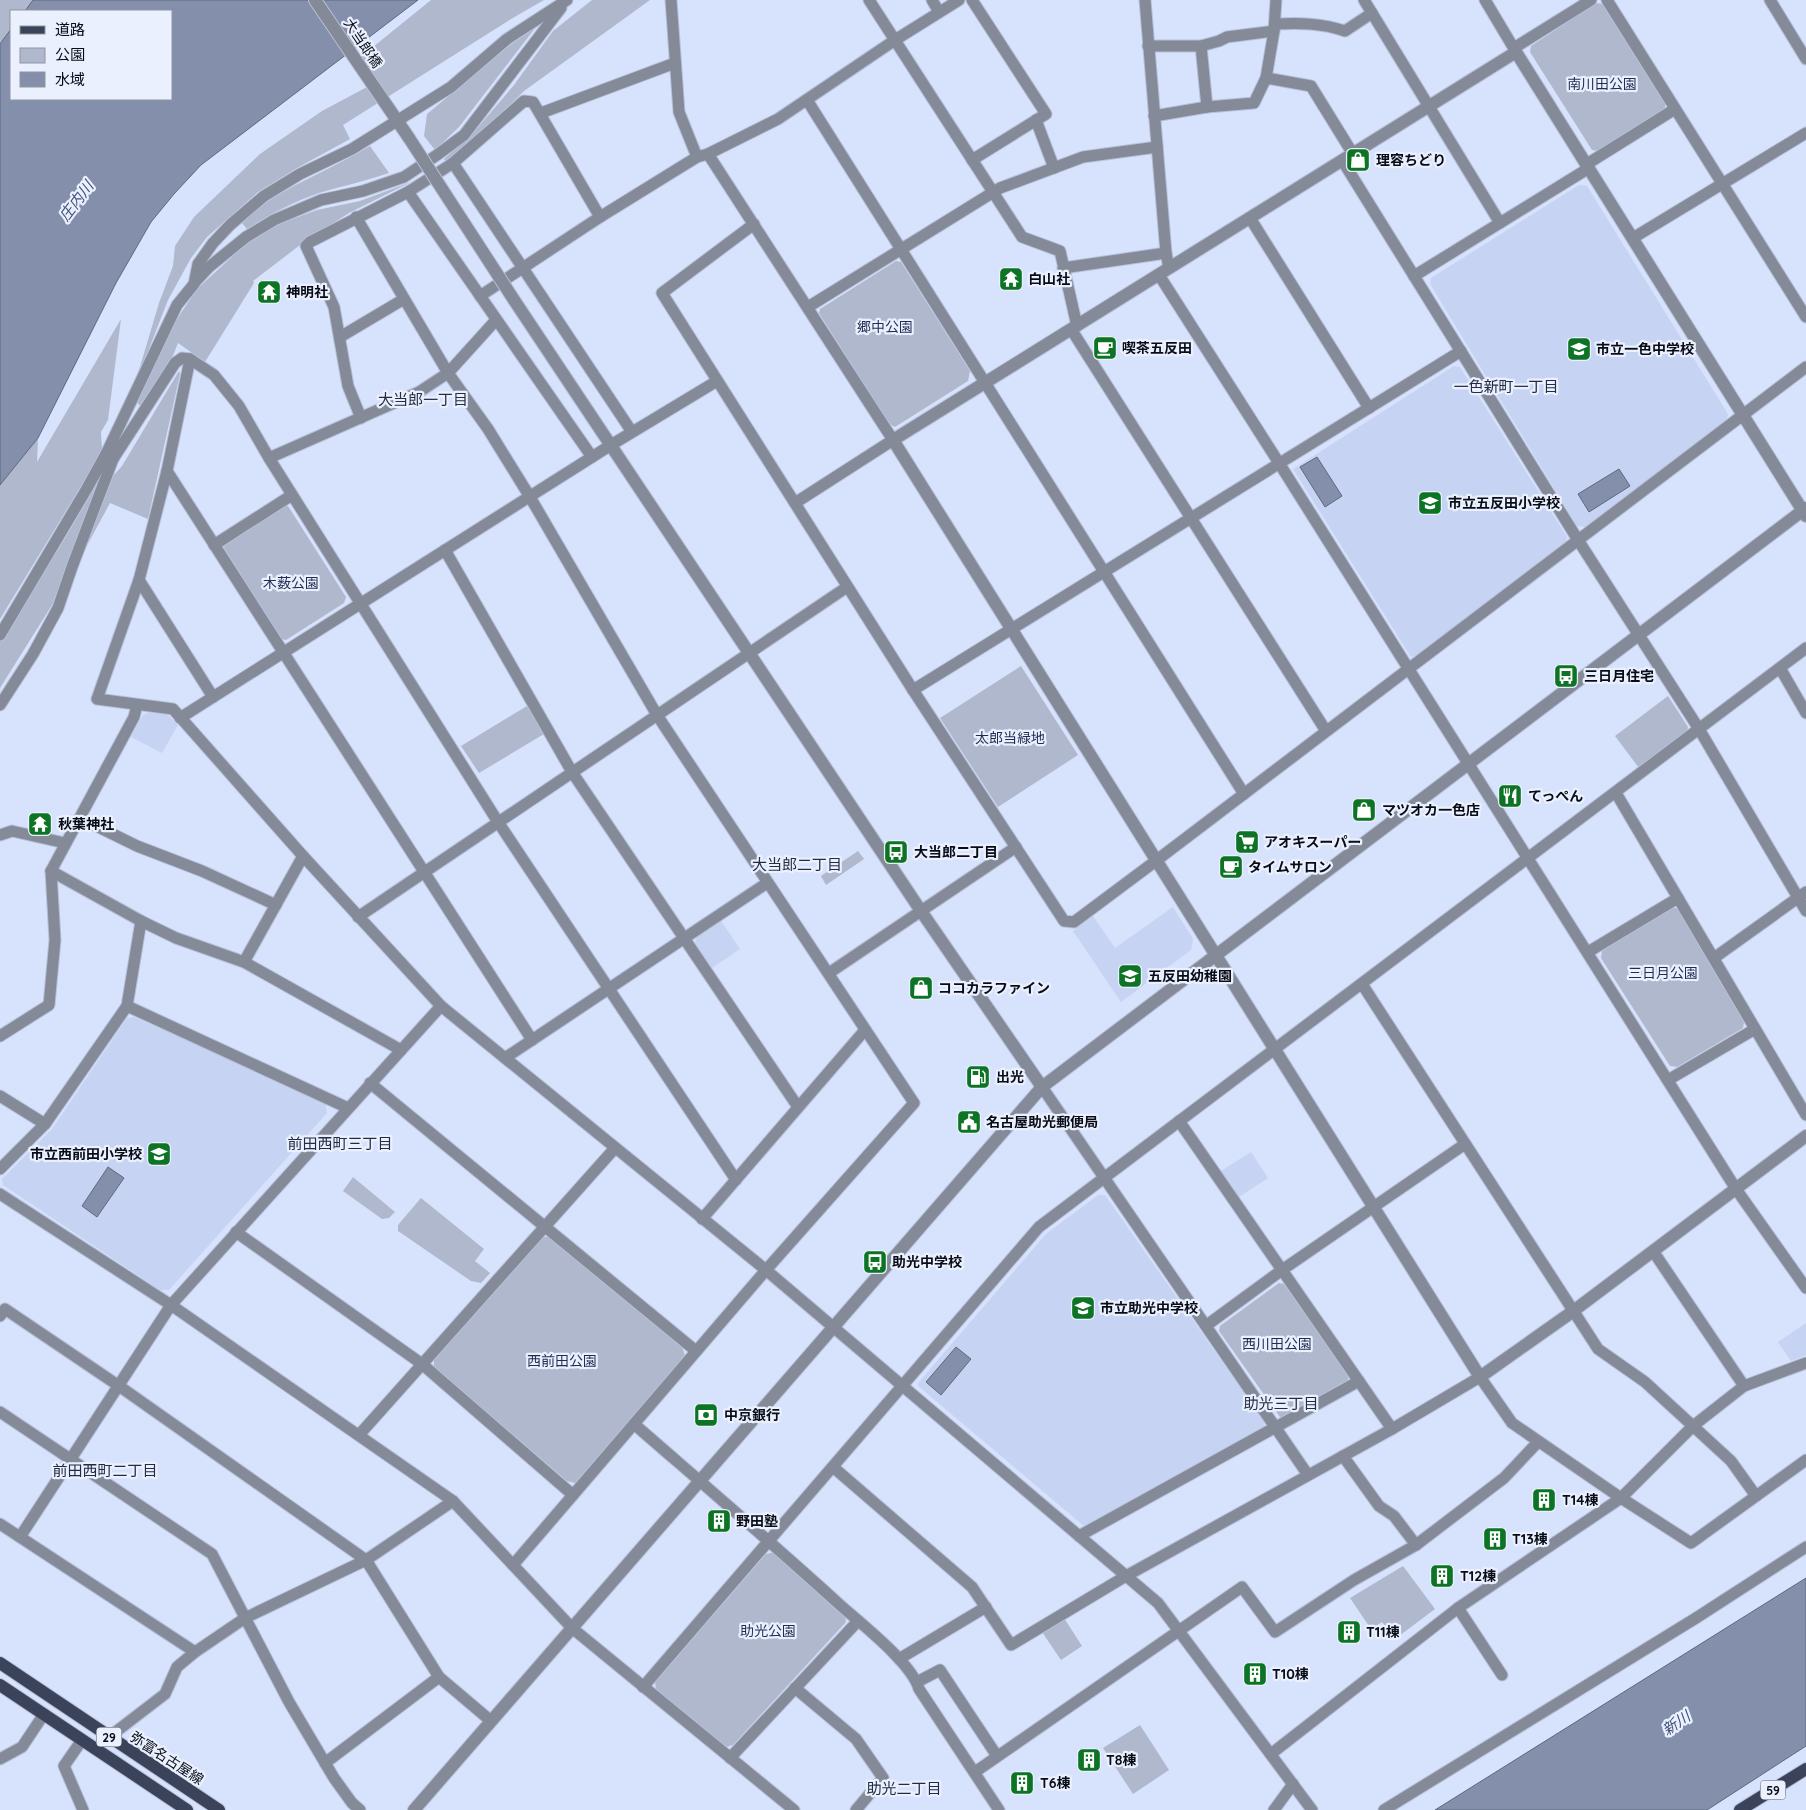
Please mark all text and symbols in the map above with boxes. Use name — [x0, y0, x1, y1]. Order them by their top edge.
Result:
legend — [10, 10, 172, 100]
street label: 大当郎橋 — [340, 15, 386, 71]
text: 道路 — [55, 20, 85, 39]
text: 公園 — [55, 45, 85, 64]
text: 水域 — [55, 70, 85, 89]
park label: 南川田公園 — [1567, 75, 1637, 93]
shop icon: 理容ちどり — [1345, 147, 1371, 173]
place label: 理容ちどり — [1376, 151, 1446, 169]
water label: 庄内川 — [55, 176, 98, 225]
temple icon: 白山社 — [998, 266, 1024, 292]
place label: 白山社 — [1028, 270, 1070, 288]
temple icon: 神明社 — [256, 279, 282, 305]
place label: 神明社 — [286, 283, 328, 301]
park label: 郷中公園 — [857, 318, 913, 336]
cafe icon: 喫茶五反田 — [1092, 335, 1118, 361]
school or university icon: 市立一色中学校 — [1566, 336, 1592, 362]
place label: 喫茶五反田 — [1122, 339, 1192, 357]
place label: 市立一色中学校 — [1596, 340, 1694, 358]
district label: 一色新町一丁目 — [1453, 377, 1559, 396]
district label: 大当郎一丁目 — [378, 390, 468, 409]
school or university icon: 市立五反田小学校 — [1417, 490, 1443, 516]
place label: 市立五反田小学校 — [1448, 494, 1560, 512]
park label: 木薮公園 — [263, 574, 319, 592]
bus stop icon: 三日月住宅 — [1553, 663, 1579, 689]
place label: 三日月住宅 — [1584, 667, 1654, 685]
park label: 太郎当緑地 — [975, 729, 1045, 747]
restaurant icon: てっぺん — [1497, 783, 1523, 809]
place label: てっぺん — [1528, 787, 1583, 805]
shop icon: マツオカ一色店 — [1351, 797, 1377, 823]
place label: マツオカ一色店 — [1382, 801, 1480, 819]
temple icon: 秋葉神社 — [27, 811, 53, 837]
place label: 秋葉神社 — [58, 815, 114, 833]
supermarket icon: アオキスーパー — [1234, 829, 1260, 855]
place label: アオキスーパー — [1264, 833, 1361, 851]
bus stop icon: 大当郎二丁目 — [883, 839, 909, 865]
place label: 大当郎二丁目 — [914, 843, 998, 861]
cafe icon: タイムサロン — [1218, 854, 1244, 880]
district label: 大当郎二丁目 — [752, 855, 842, 874]
place label: タイムサロン — [1248, 858, 1332, 876]
school or university icon: 五反田幼稚園 — [1117, 963, 1143, 989]
park label: 三日月公園 — [1628, 964, 1698, 982]
place label: 五反田幼稚園 — [1148, 967, 1232, 985]
shop icon: ココカラファイン — [908, 975, 934, 1001]
place label: ココカラファイン — [938, 979, 1050, 997]
fuel station icon: 出光 — [965, 1064, 991, 1090]
place label: 出光 — [996, 1068, 1024, 1086]
public building icon: 名古屋助光郵便局 — [956, 1109, 982, 1135]
place label: 名古屋助光郵便局 — [986, 1113, 1098, 1131]
district label: 前田西町三丁目 — [287, 1134, 393, 1153]
school or university icon: 市立西前田小学校 — [146, 1141, 172, 1167]
place label: 市立西前田小学校 — [30, 1145, 142, 1163]
bus stop icon: 助光中学校 — [862, 1249, 888, 1275]
place label: 助光中学校 — [892, 1253, 962, 1271]
school or university icon: 市立助光中学校 — [1070, 1295, 1096, 1321]
place label: 市立助光中学校 — [1100, 1299, 1198, 1317]
park label: 西川田公園 — [1242, 1335, 1312, 1353]
park label: 西前田公園 — [527, 1352, 597, 1370]
district label: 助光三丁目 — [1243, 1394, 1319, 1413]
bank icon: 中京銀行 — [693, 1402, 719, 1428]
place label: 中京銀行 — [724, 1406, 780, 1424]
district label: 前田西町二丁目 — [52, 1461, 158, 1480]
building icon: T14棟 — [1531, 1487, 1557, 1513]
place label: T14棟 — [1562, 1491, 1598, 1509]
building icon: 野田塾 — [706, 1508, 732, 1534]
place label: 野田塾 — [736, 1512, 778, 1530]
building icon: T13棟 — [1482, 1526, 1508, 1552]
place label: T13棟 — [1512, 1530, 1548, 1548]
building icon: T12棟 — [1429, 1563, 1455, 1589]
place label: T12棟 — [1460, 1567, 1496, 1585]
building icon: T11棟 — [1336, 1619, 1362, 1645]
park label: 助光公園 — [740, 1622, 796, 1640]
place label: T11棟 — [1366, 1623, 1400, 1641]
building icon: T10棟 — [1242, 1661, 1268, 1687]
place label: T10棟 — [1272, 1665, 1309, 1683]
water label: 新川 — [1658, 1706, 1695, 1739]
road number: 29 — [96, 1728, 122, 1746]
street label: 弥富名古屋線 — [127, 1728, 207, 1788]
building icon: T8棟 — [1076, 1747, 1102, 1773]
place label: T8棟 — [1106, 1751, 1136, 1769]
building icon: T6棟 — [1009, 1770, 1035, 1796]
place label: T6棟 — [1040, 1774, 1071, 1792]
district label: 助光二丁目 — [866, 1779, 942, 1798]
road number: 59 — [1760, 1780, 1786, 1800]

